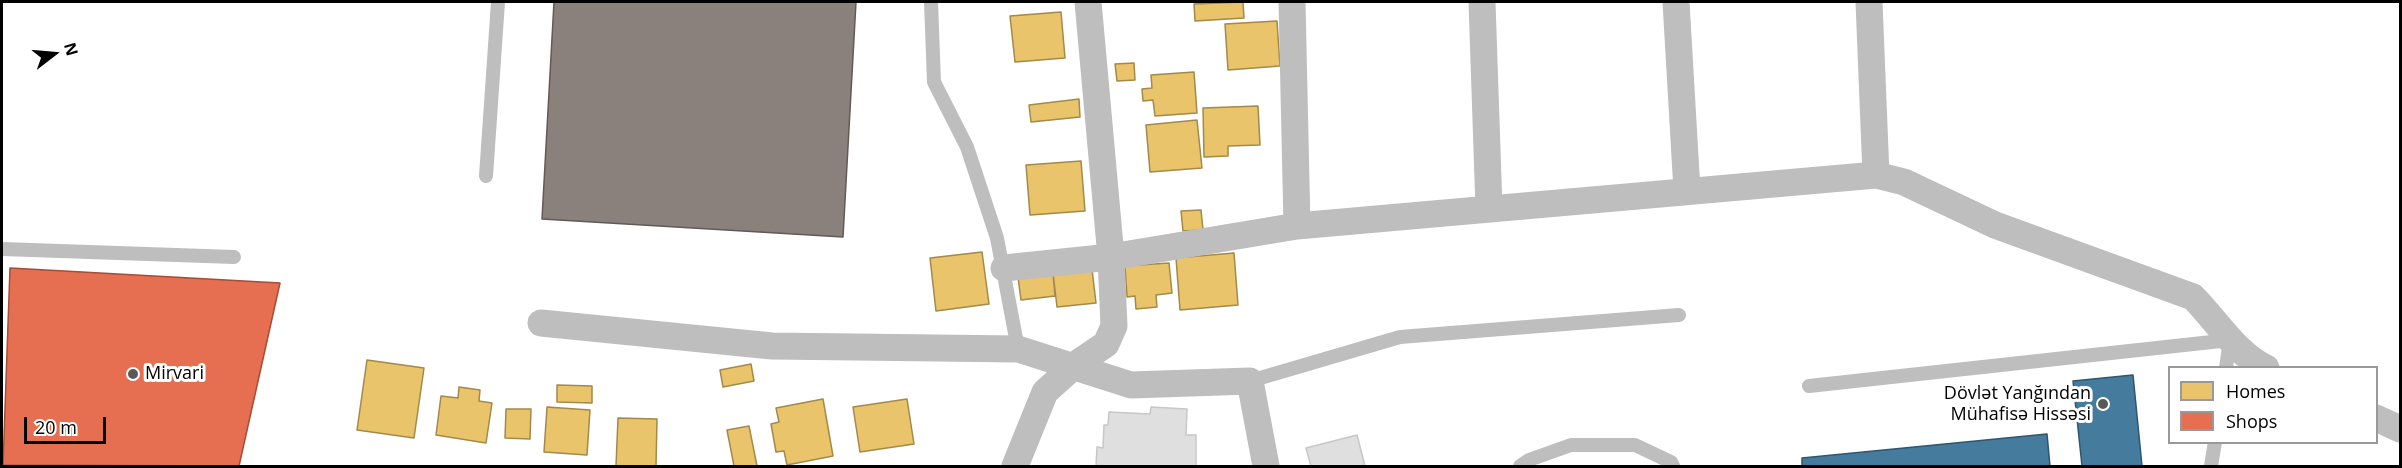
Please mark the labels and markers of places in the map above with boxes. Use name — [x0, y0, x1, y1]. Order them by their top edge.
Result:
place label: Mirvari — [145, 363, 204, 385]
marker: Mirvari — [126, 367, 140, 381]
place label: Dövlət Yanğından Mühafisə Hissəsi — [1944, 383, 2091, 426]
marker: Dövlət Yanğından Mühafisə Hissəsi — [2096, 397, 2110, 411]

